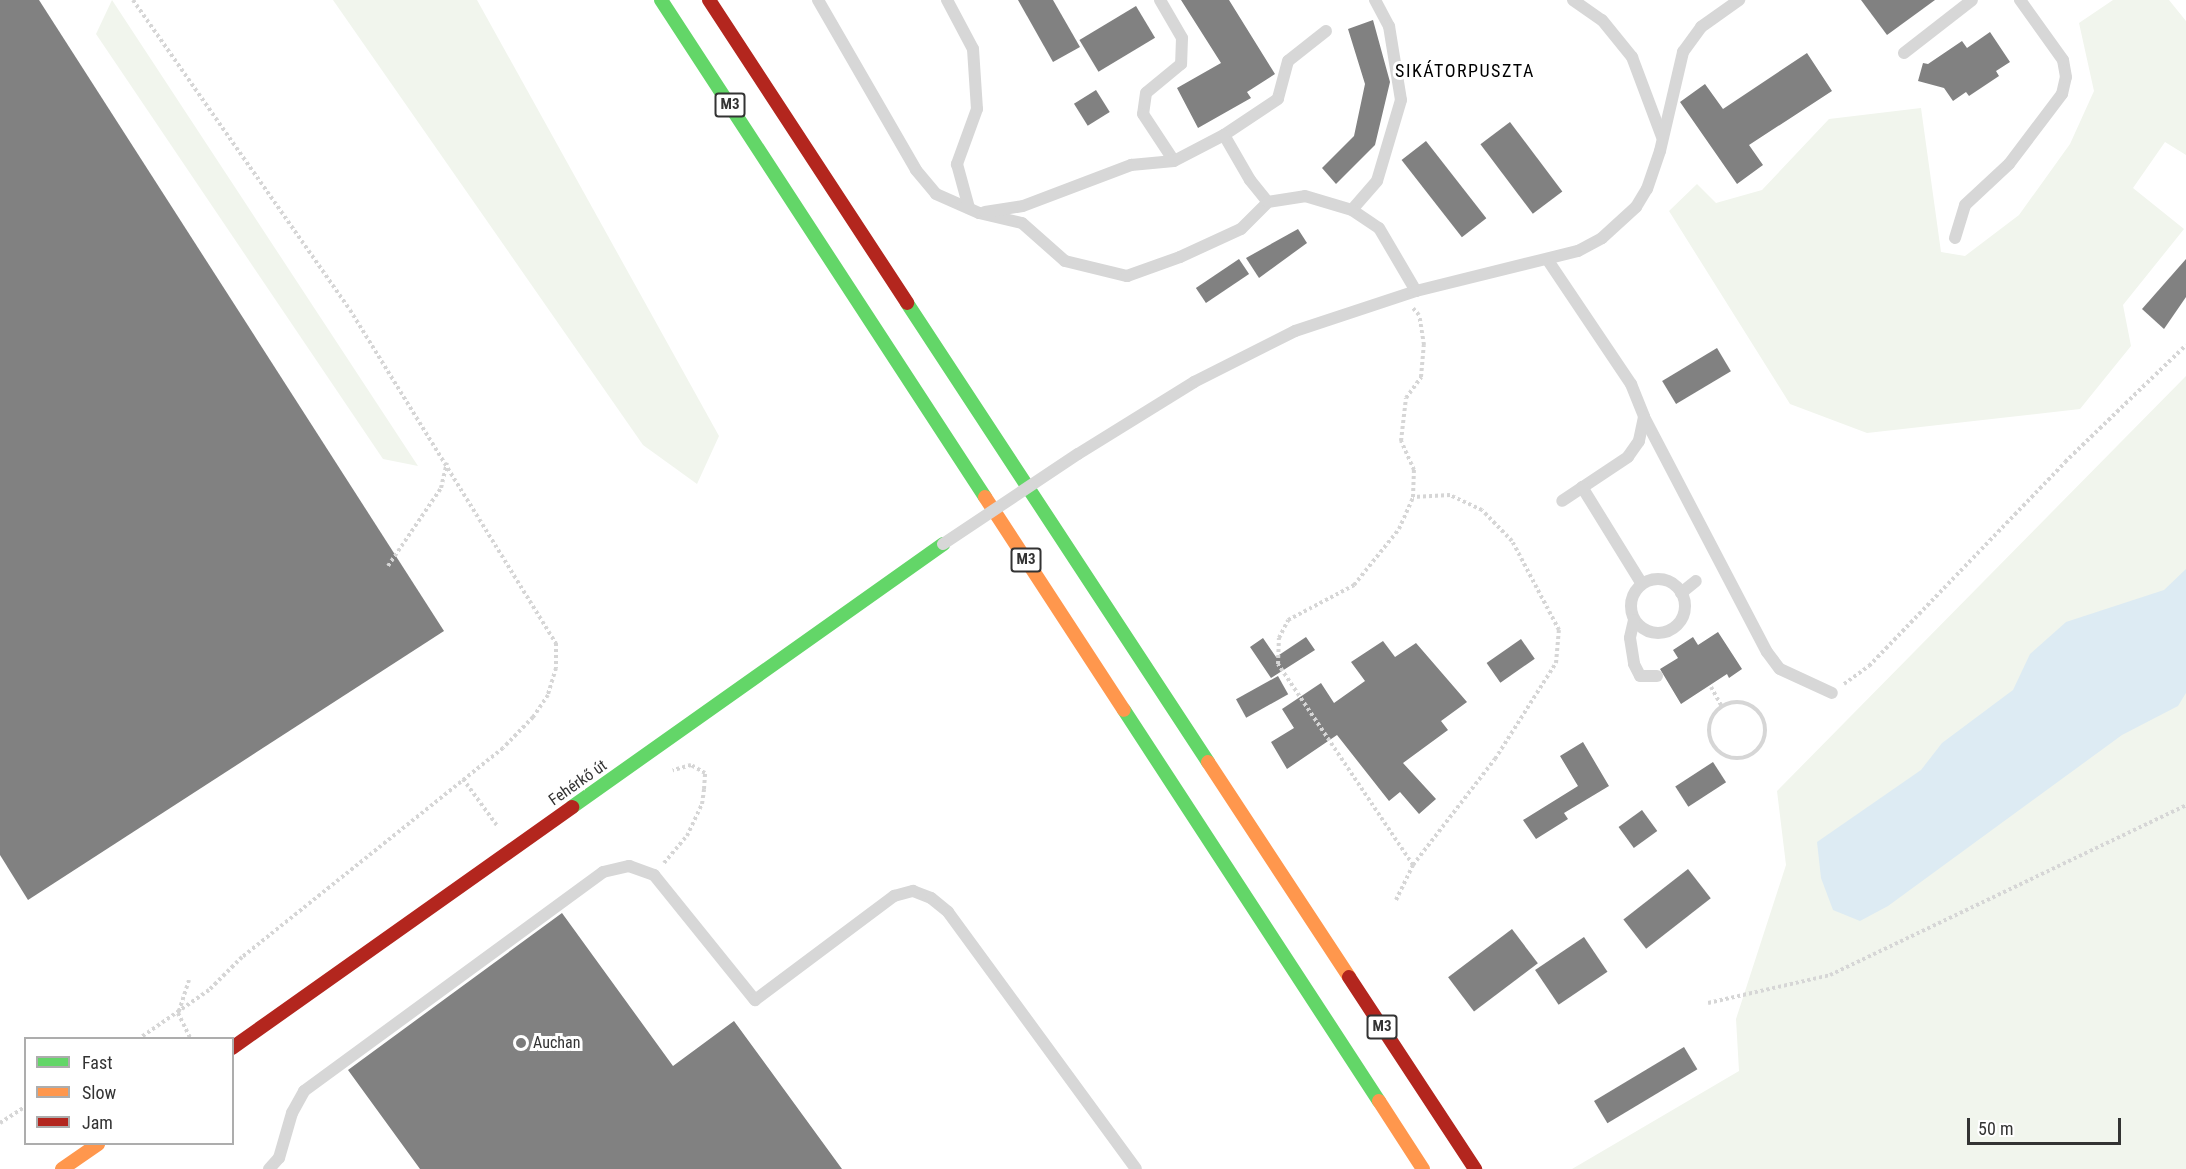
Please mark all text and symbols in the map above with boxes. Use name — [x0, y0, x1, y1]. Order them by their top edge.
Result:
district label: SIKÁTORPUSZTA — [1395, 60, 1535, 82]
road number: M3 — [714, 93, 746, 117]
road number: M3 — [1010, 548, 1042, 572]
street label: Fehérkő út — [545, 756, 611, 810]
road number: M3 — [1366, 1015, 1398, 1039]
place label: Auchan — [533, 1033, 580, 1053]
marker: Auchan — [514, 1036, 528, 1050]
legend — [24, 1037, 234, 1145]
text: Fast — [82, 1052, 113, 1073]
text: Slow — [82, 1082, 116, 1103]
scale bar — [1970, 1106, 2124, 1144]
text: Jam — [82, 1112, 113, 1133]
text: 50 m — [1978, 1118, 2013, 1139]

